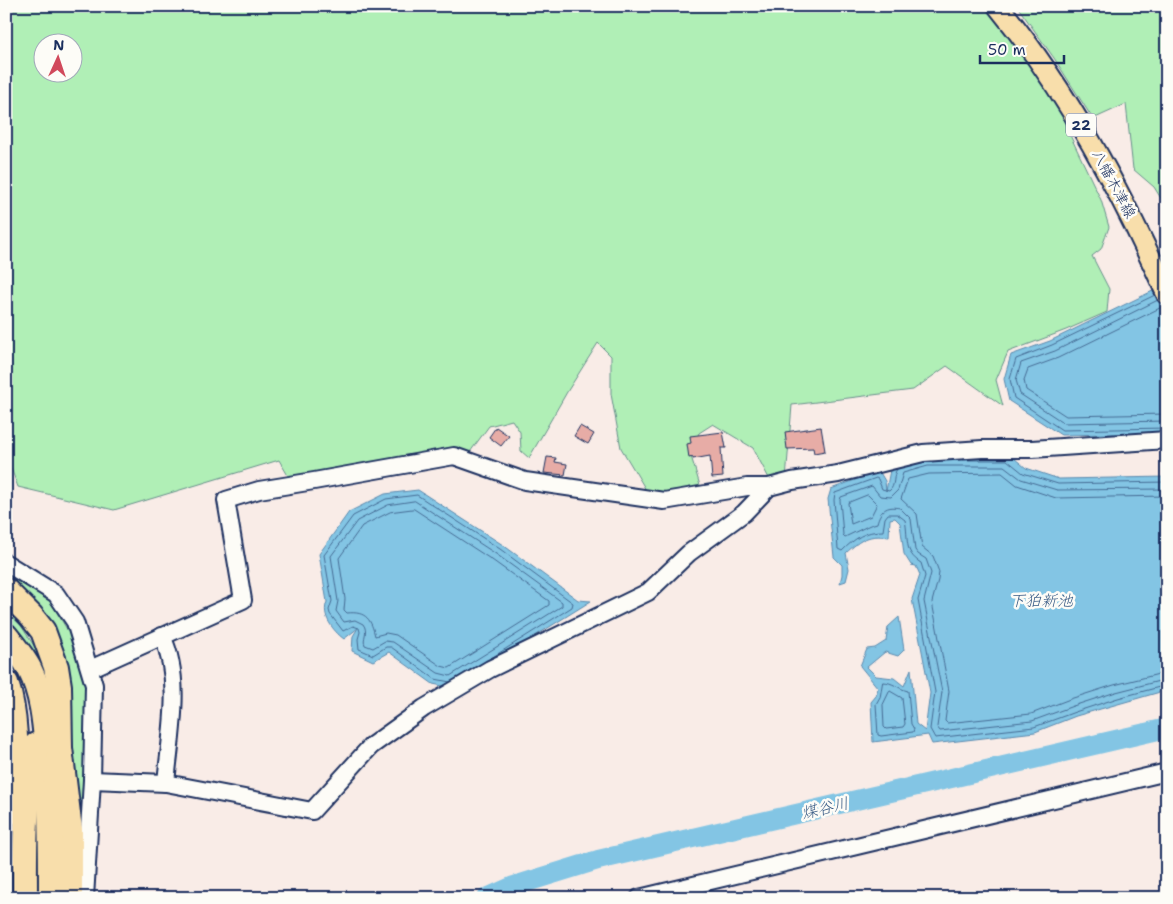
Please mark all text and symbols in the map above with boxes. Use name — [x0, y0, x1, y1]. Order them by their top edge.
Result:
north arrow — [32, 32, 82, 82]
scale bar — [980, 32, 1064, 64]
text: N — [53, 36, 65, 54]
text: 50 m — [988, 40, 1026, 60]
road number: 22 — [1066, 114, 1096, 136]
street label: 八幡木津線 — [1088, 146, 1140, 222]
water label: 下狛新池 — [1009, 590, 1074, 611]
water label: 煤谷川 — [799, 792, 851, 824]

